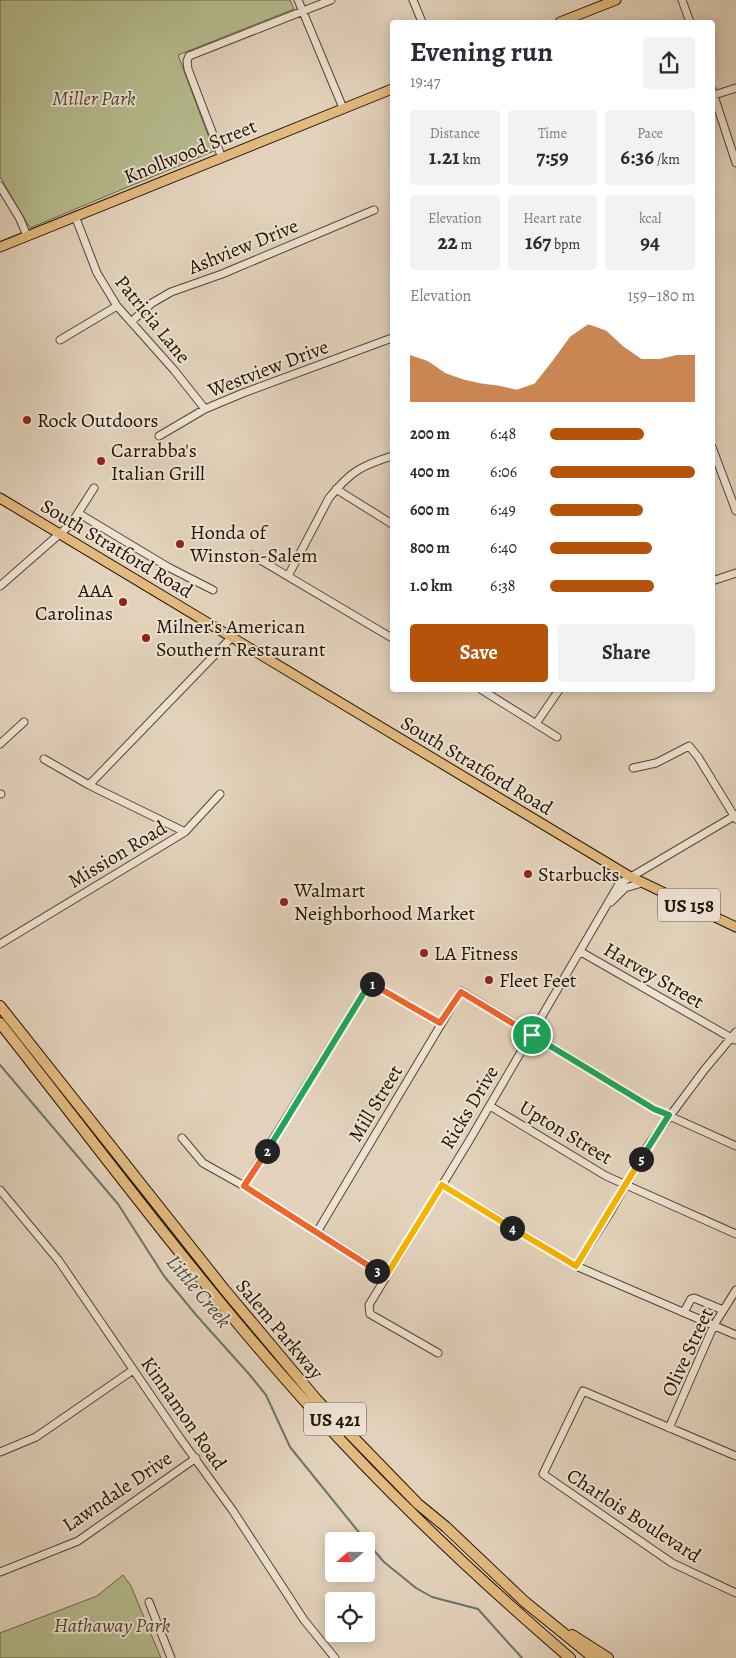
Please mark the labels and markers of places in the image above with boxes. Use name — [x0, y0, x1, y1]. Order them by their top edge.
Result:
place label: Rock Outdoors — [37, 407, 159, 434]
marker: Rock Outdoors — [21, 414, 33, 426]
place label: Carrabba's Italian Grill — [111, 437, 205, 487]
marker: Carrabba's Italian Grill — [95, 455, 107, 467]
place label: Honda of Winston-Salem — [189, 519, 318, 569]
marker: Honda of Winston-Salem — [174, 538, 186, 550]
place label: AAA Carolinas — [35, 577, 113, 627]
marker: AAA Carolinas — [117, 596, 129, 608]
place label: Milner's American Southern Restaurant — [156, 613, 326, 663]
marker: Milner's American Southern Restaurant — [140, 632, 152, 644]
place label: Starbucks — [538, 861, 620, 888]
marker: Starbucks — [522, 868, 534, 880]
place label: Walmart Neighborhood Market — [293, 877, 476, 927]
marker: Walmart Neighborhood Market — [278, 896, 290, 908]
place label: LA Fitness — [434, 940, 518, 967]
marker: LA Fitness — [418, 947, 430, 959]
place label: Fleet Feet — [499, 967, 577, 994]
pin: 1 — [360, 972, 384, 996]
marker: Fleet Feet — [483, 974, 495, 986]
pin — [511, 1014, 553, 1056]
pin: 2 — [254, 1138, 280, 1164]
pin: 5 — [628, 1146, 654, 1172]
pin: 4 — [500, 1216, 524, 1240]
pin: 3 — [364, 1258, 390, 1284]

